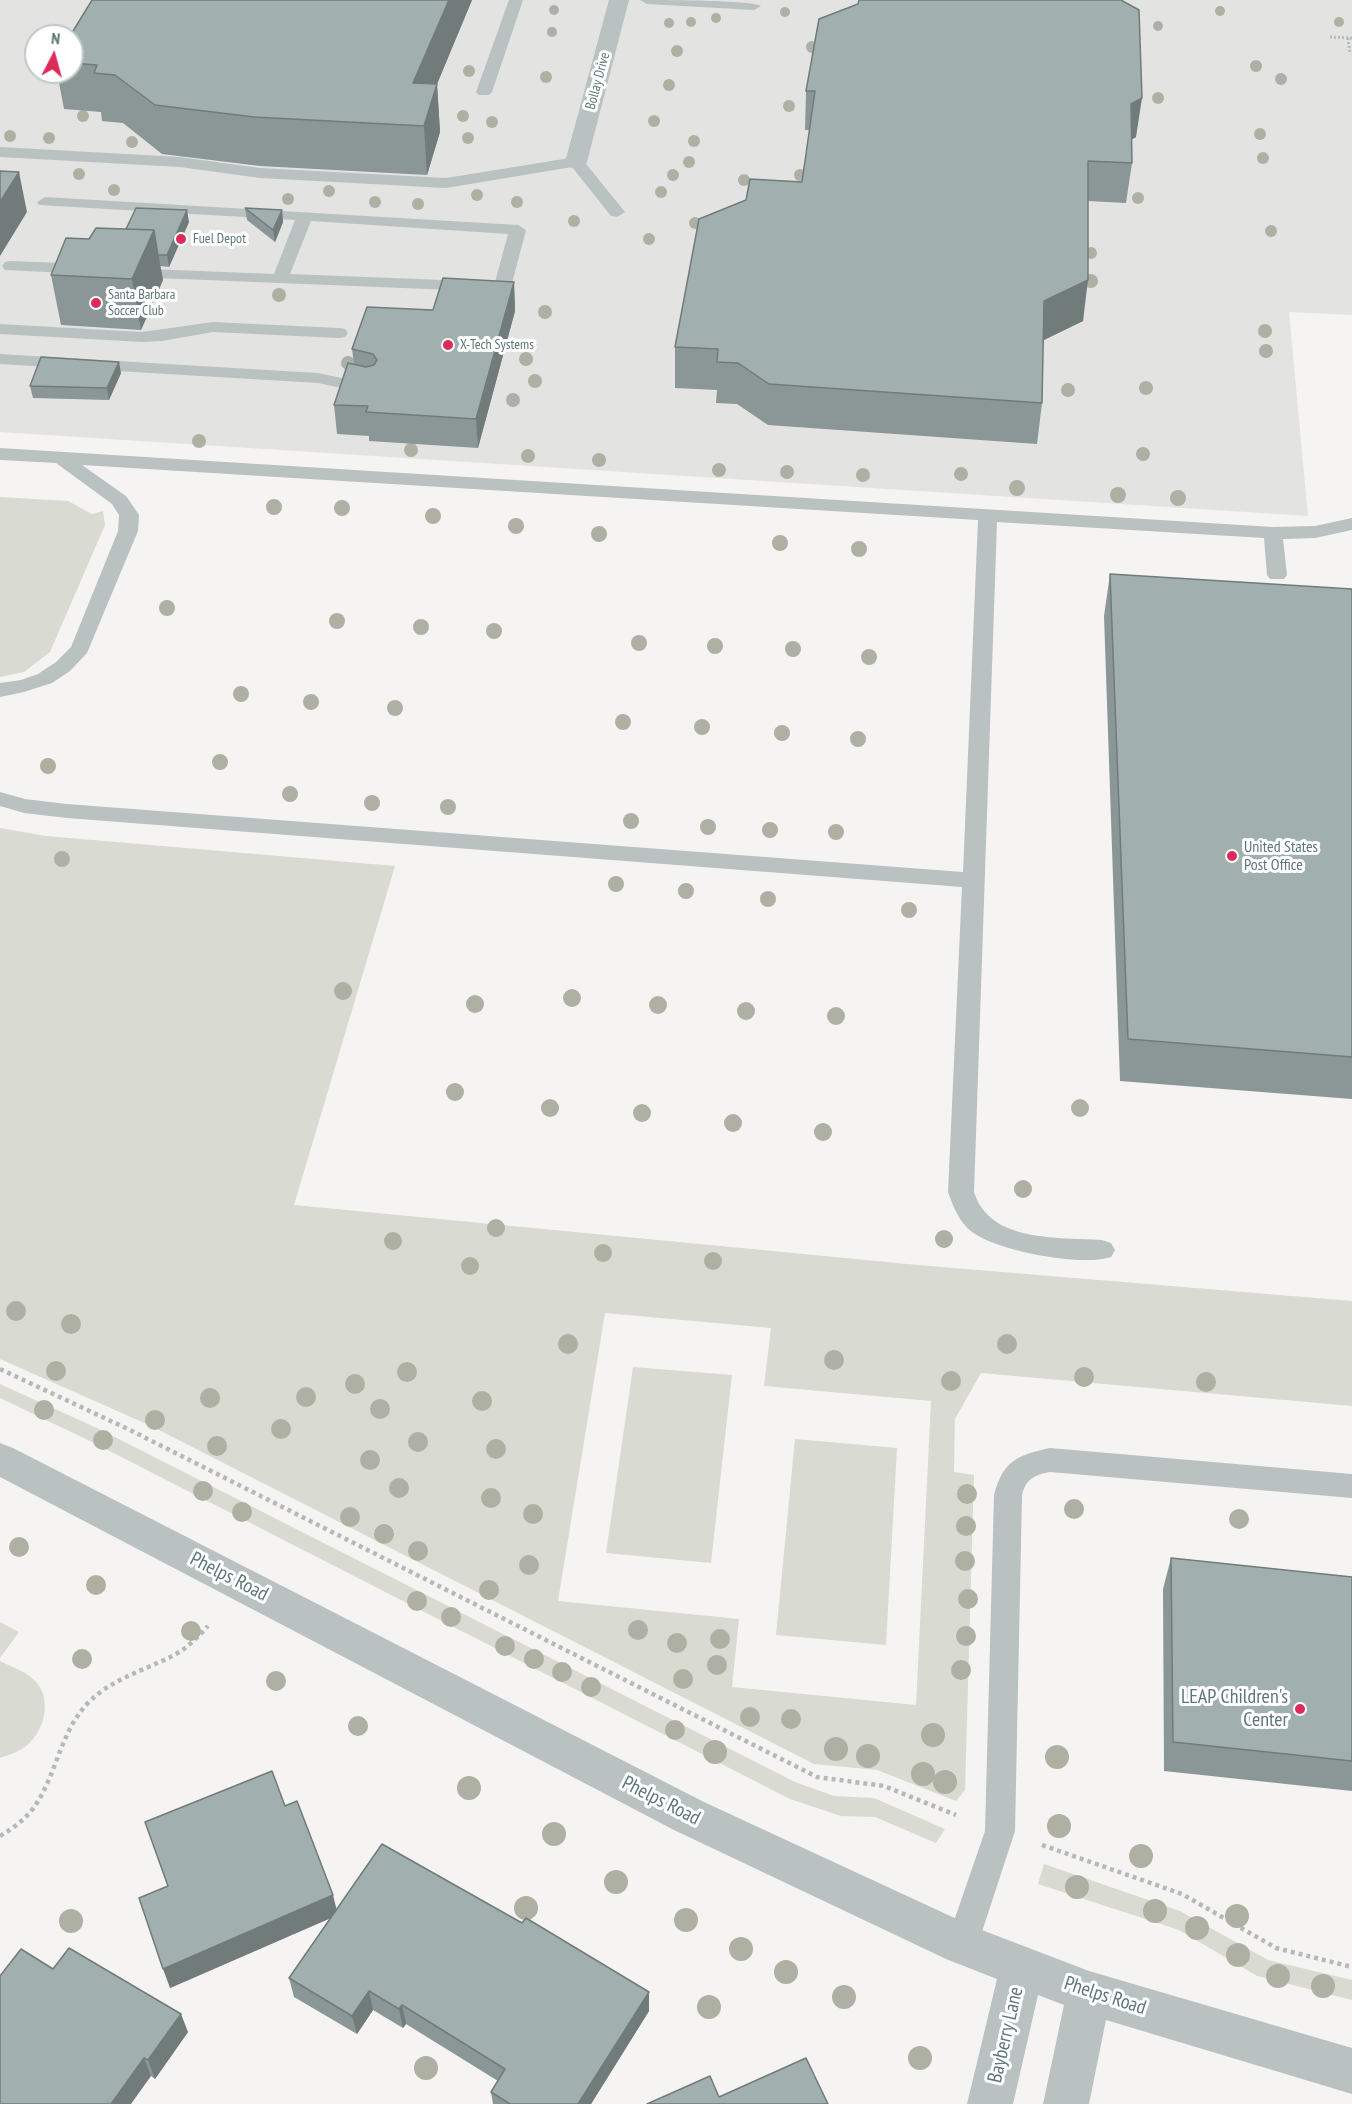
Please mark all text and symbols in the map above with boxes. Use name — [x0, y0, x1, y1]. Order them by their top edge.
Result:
north arrow — [24, 24, 84, 84]
text: N — [50, 28, 61, 48]
street label: Bollay Drive — [582, 51, 614, 111]
place label: Fuel Depot — [193, 231, 246, 247]
marker: Fuel Depot — [174, 232, 188, 246]
place label: Santa Barbara Soccer Club — [108, 287, 175, 320]
marker: Santa Barbara Soccer Club — [89, 296, 103, 310]
place label: X-Tech Systems — [460, 337, 534, 353]
marker: X-Tech Systems — [441, 338, 455, 352]
place label: United States Post Office — [1244, 837, 1318, 875]
marker: United States Post Office — [1225, 849, 1239, 863]
street label: Phelps Road — [186, 1547, 272, 1607]
place label: LEAP Children's Center — [1181, 1685, 1288, 1732]
marker: LEAP Children's Center — [1293, 1702, 1307, 1716]
street label: Phelps Road — [618, 1771, 704, 1831]
street label: Phelps Road — [1061, 1972, 1149, 2020]
street label: Bayberry Lane — [983, 1985, 1029, 2085]

